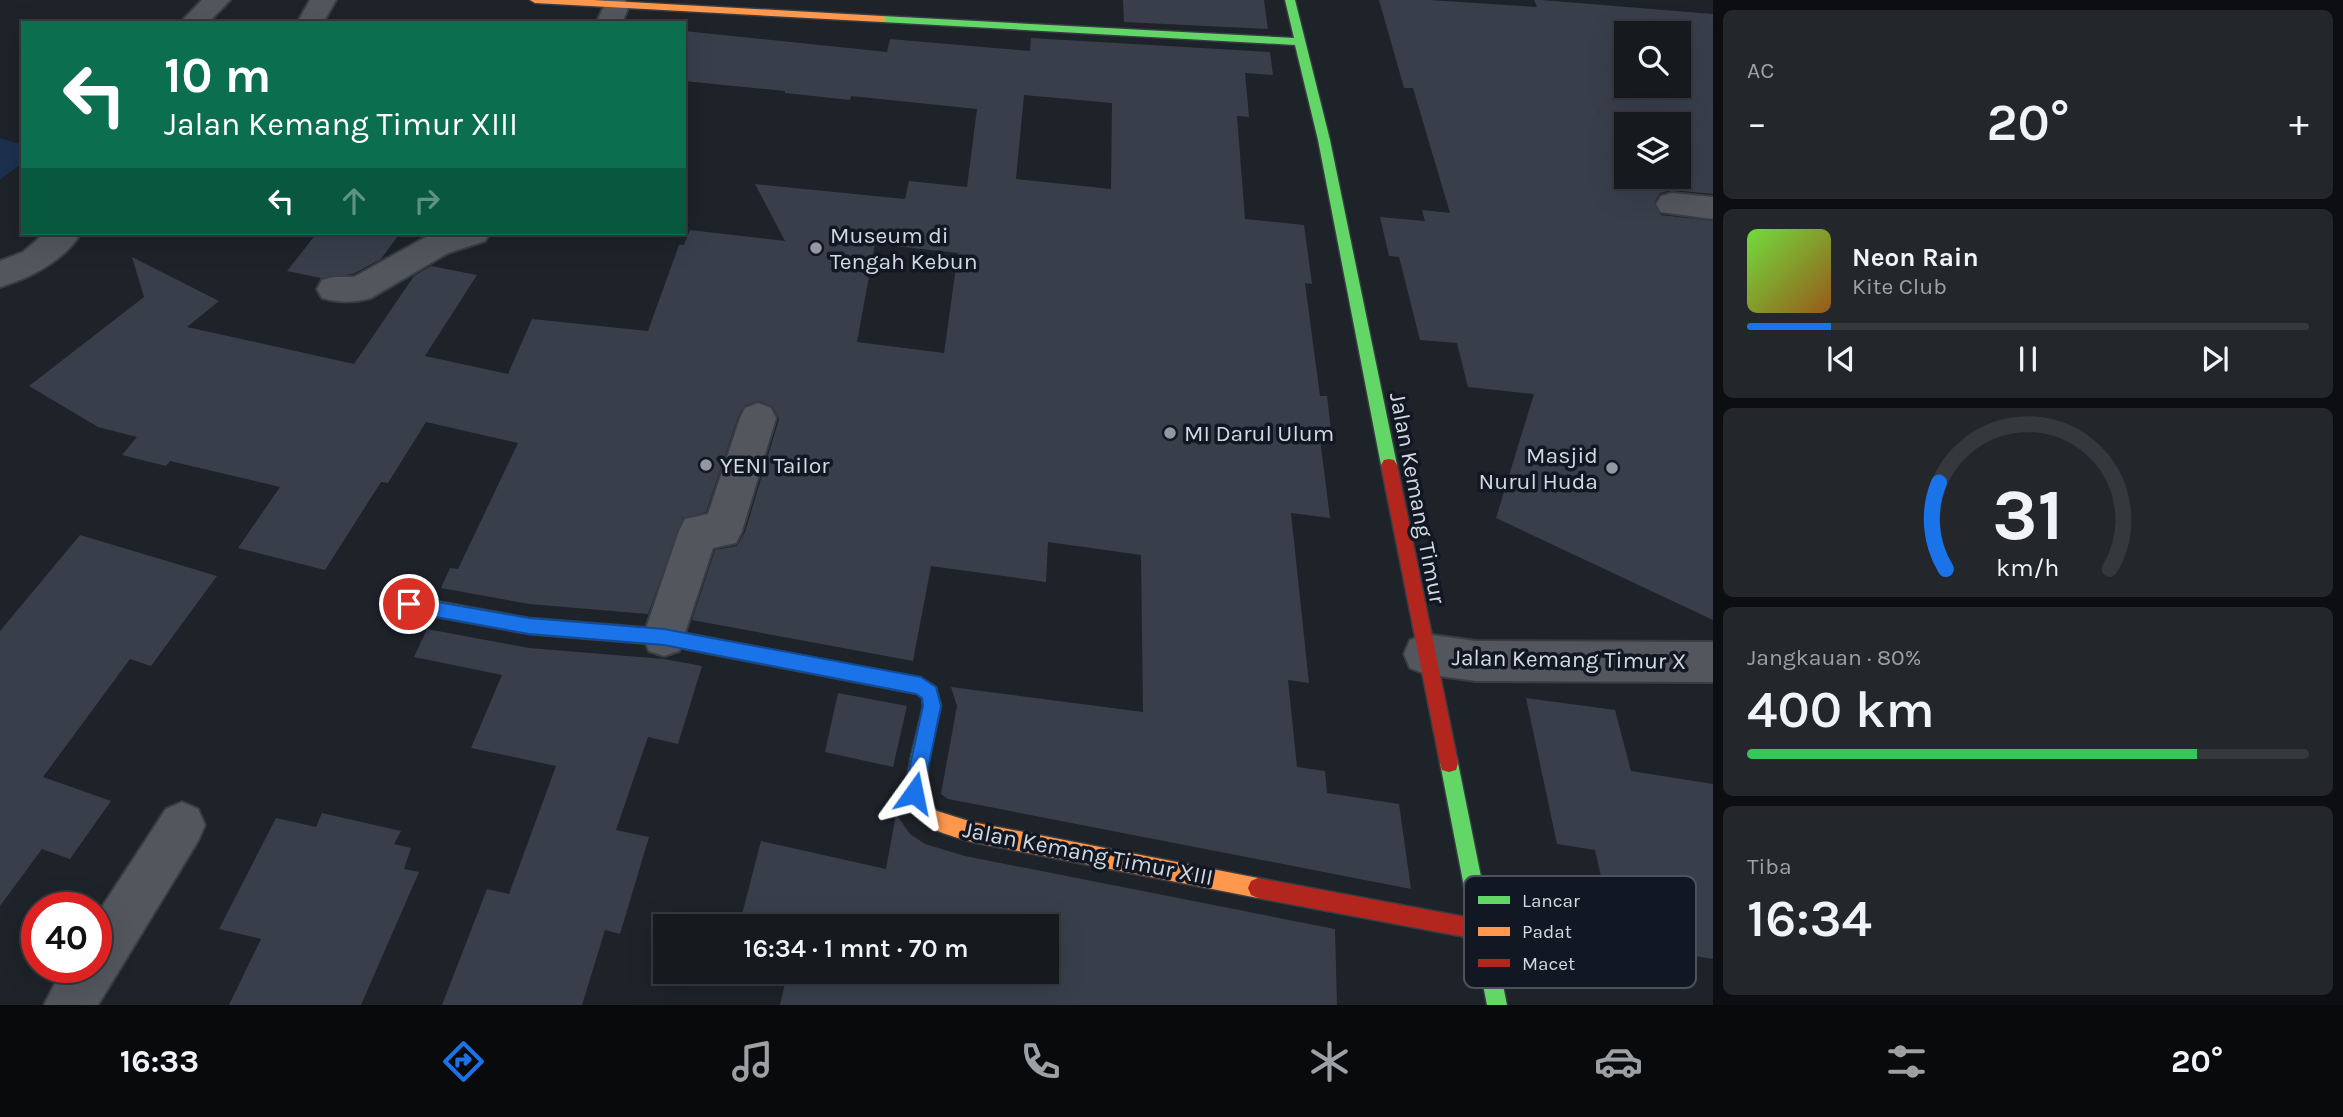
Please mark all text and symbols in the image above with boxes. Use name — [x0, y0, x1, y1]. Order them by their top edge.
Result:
map controls — [1614, 21, 1691, 189]
button: search — [1614, 21, 1691, 98]
text: 10 m — [164, 47, 271, 104]
icon: left — [49, 49, 140, 140]
text: AC — [1747, 57, 1774, 84]
text: 20° — [1987, 92, 2069, 153]
text: − — [1747, 101, 1767, 146]
text: + — [2289, 101, 2309, 146]
text: Jalan Kemang Timur XIII — [164, 106, 518, 143]
button: layers — [1614, 112, 1691, 189]
icon: left — [262, 182, 300, 220]
icon: ahead — [335, 182, 373, 220]
icon: right — [408, 182, 446, 220]
place label: Museum di Tengah Kebun — [830, 222, 978, 275]
marker: Museum di Tengah Kebun — [808, 240, 824, 256]
text: Neon Rain — [1852, 242, 1979, 273]
text: Kite Club — [1852, 273, 1947, 300]
icon: previous — [1822, 340, 1860, 378]
icon: pause — [2009, 340, 2047, 378]
icon: next — [2196, 340, 2234, 378]
street label: Jalan Kemang Timur — [1384, 390, 1451, 607]
place label: MI Darul Ulum — [1184, 420, 1334, 447]
marker: MI Darul Ulum — [1162, 425, 1178, 441]
place label: Masjid Nurul Huda — [1479, 442, 1598, 495]
place label: YENI Tailor — [720, 452, 830, 479]
marker: YENI Tailor — [698, 457, 714, 473]
marker: Masjid Nurul Huda — [1604, 460, 1620, 476]
text: 31 — [1992, 472, 2064, 557]
text: km/h — [1996, 552, 2060, 581]
pin — [379, 574, 439, 634]
icon: arrive — [390, 585, 428, 623]
street label: Jalan Kemang Timur X — [1451, 644, 1687, 675]
text: Jangkauan · 80% — [1747, 644, 1921, 671]
text: 400 km — [1747, 679, 1935, 740]
position arrow — [877, 756, 951, 830]
street label: Jalan Kemang Timur XIII — [960, 816, 1215, 891]
text: Tiba — [1747, 853, 1792, 880]
legend — [1464, 876, 1696, 988]
text: 16:34 — [1747, 888, 1872, 949]
text: Lancar — [1522, 890, 1580, 912]
speed limit sign: 40 — [21, 892, 112, 983]
text: Padat — [1522, 921, 1572, 943]
text: 16:34 · 1 mnt · 70 m — [743, 933, 969, 964]
text: Macet — [1522, 953, 1575, 975]
icon: directions — [439, 1037, 488, 1086]
icon: music — [728, 1037, 777, 1086]
icon: phone — [1016, 1037, 1065, 1086]
icon: climate — [1305, 1037, 1354, 1086]
icon: car — [1594, 1037, 1643, 1086]
icon: filters — [1882, 1037, 1931, 1086]
text: 16:33 — [120, 1043, 199, 1080]
text: 20° — [2171, 1043, 2223, 1080]

